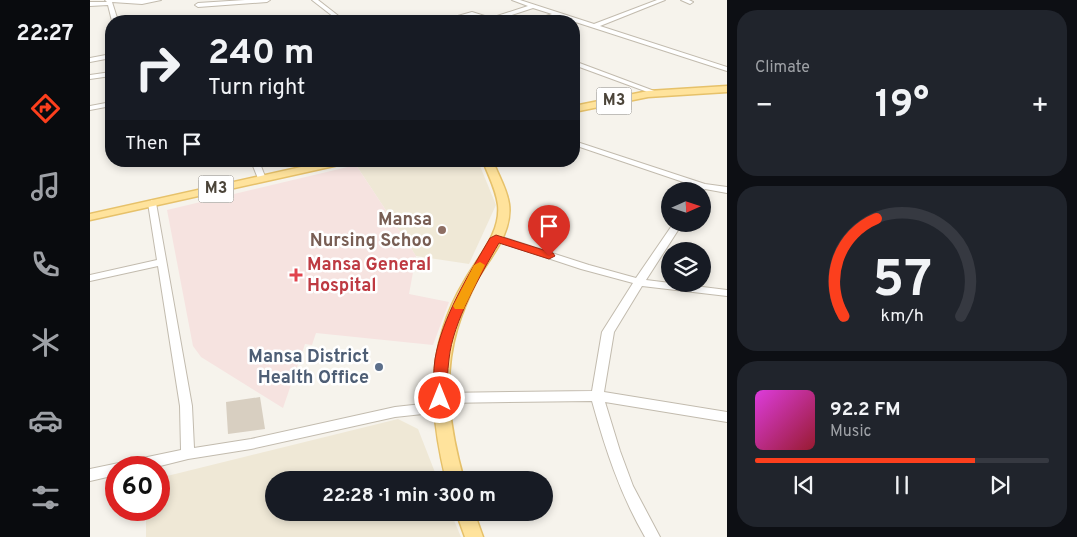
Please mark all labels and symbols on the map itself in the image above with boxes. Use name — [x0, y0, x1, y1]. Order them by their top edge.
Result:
road number: M3 — [596, 88, 632, 114]
road number: M3 — [198, 175, 234, 202]
north arrow — [661, 182, 711, 232]
pin — [528, 205, 570, 256]
place label: Mansa Nursing Schoo — [310, 209, 432, 253]
marker: Mansa Nursing Schoo — [436, 224, 448, 236]
place label: Mansa General Hospital — [307, 254, 431, 298]
marker: Mansa General Hospital — [289, 268, 303, 282]
place label: Mansa District Health Office — [248, 346, 369, 390]
marker: Mansa District Health Office — [373, 361, 385, 373]
position arrow — [413, 371, 465, 423]
speed limit sign: 60 — [105, 456, 170, 521]

